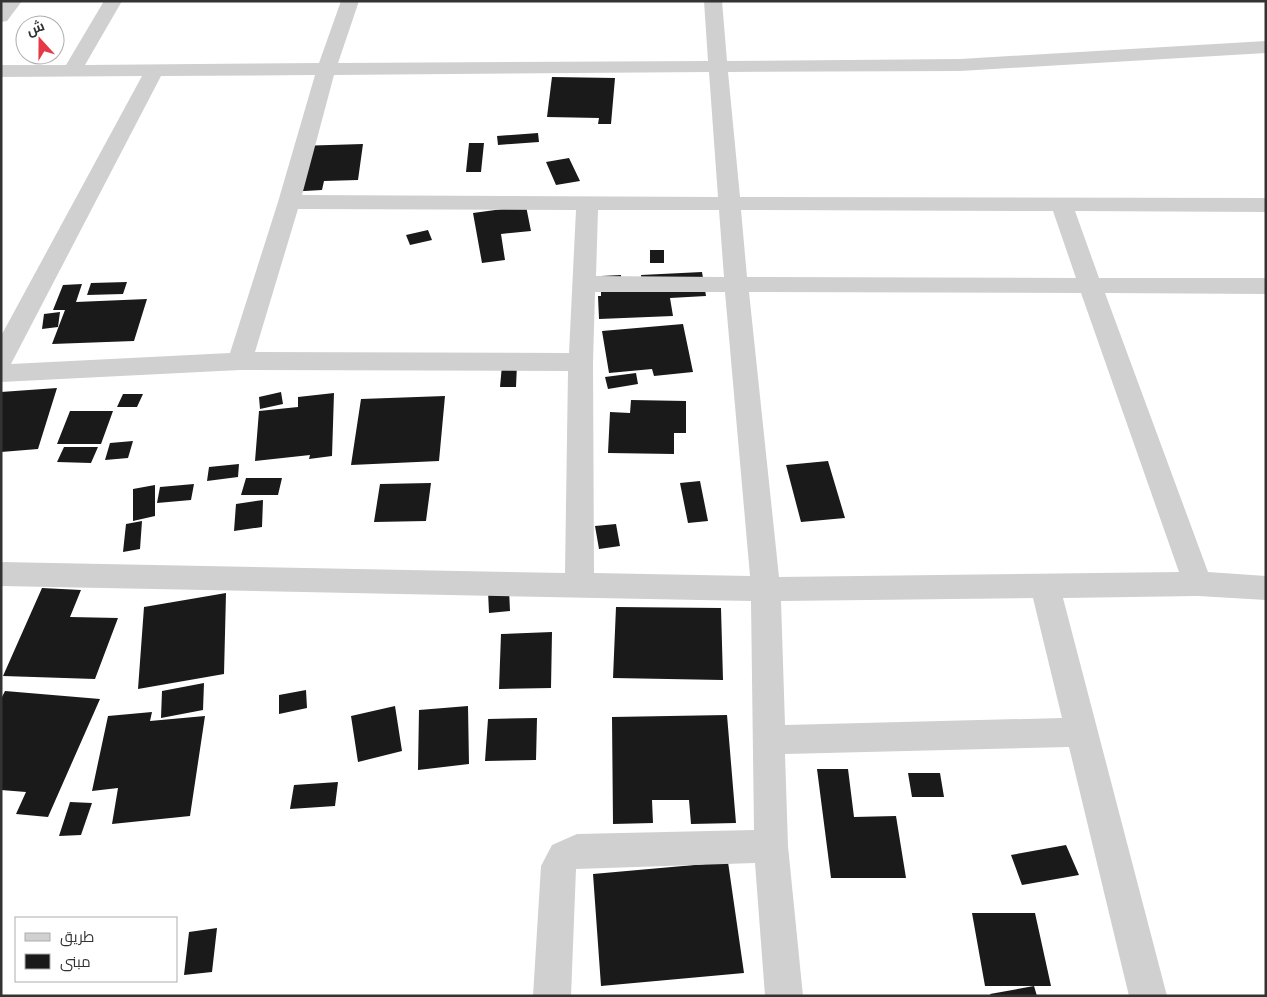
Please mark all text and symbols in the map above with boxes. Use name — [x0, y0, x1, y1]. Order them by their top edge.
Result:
north arrow — [15, 15, 65, 65]
text: ش — [24, 17, 47, 39]
legend — [15, 917, 178, 982]
text: طريق — [60, 928, 94, 947]
text: مبنى — [60, 953, 91, 972]

